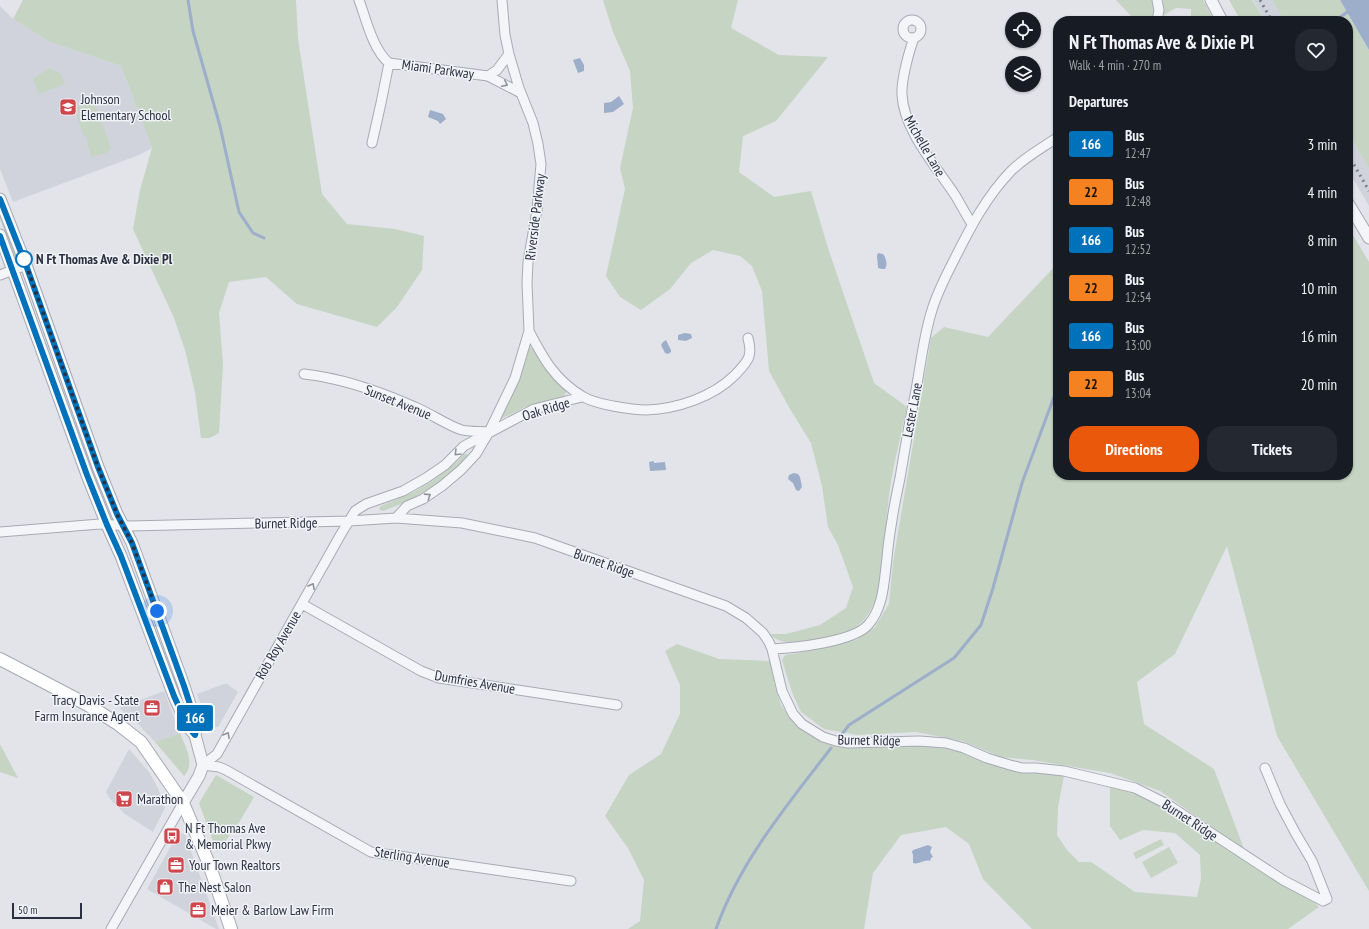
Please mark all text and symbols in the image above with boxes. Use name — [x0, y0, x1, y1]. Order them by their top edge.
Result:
map controls — [1005, 12, 1041, 92]
button: locate — [1005, 12, 1041, 48]
button: heart — [1295, 29, 1337, 71]
text: N Ft Thomas Ave & Dixie Pl — [1069, 30, 1254, 54]
street label: Miami Parkway — [401, 55, 476, 83]
button: layers — [1005, 56, 1041, 92]
text: Walk · 4 min · 270 m — [1069, 57, 1161, 74]
one-way arrow — [501, 79, 508, 87]
place label: Johnson Elementary School — [80, 90, 171, 124]
text: Departures — [1069, 92, 1128, 111]
school or university icon: Johnson Elementary School — [58, 97, 78, 117]
street label: Michelle Lane — [900, 112, 950, 180]
text: Bus — [1125, 126, 1144, 145]
text: 166 — [1081, 135, 1101, 153]
text: 3 min — [1307, 135, 1337, 154]
text: 12:47 — [1125, 145, 1151, 162]
street label: Riverside Parkway — [521, 172, 549, 261]
text: Bus — [1125, 174, 1144, 193]
text: 22 — [1084, 183, 1098, 201]
text: 4 min — [1307, 183, 1337, 202]
text: 12:48 — [1125, 193, 1151, 210]
text: Bus — [1125, 222, 1144, 241]
text: 166 — [1081, 231, 1101, 249]
text: 8 min — [1307, 231, 1337, 250]
text: 12:52 — [1125, 241, 1151, 258]
marker: N Ft Thomas Ave & Dixie Pl — [15, 250, 33, 268]
place label: N Ft Thomas Ave & Dixie Pl — [36, 250, 173, 268]
text: Bus — [1125, 270, 1144, 289]
text: 22 — [1084, 279, 1098, 297]
text: 10 min — [1301, 279, 1337, 298]
text: 12:54 — [1125, 289, 1151, 306]
text: Bus — [1125, 318, 1144, 337]
text: 166 — [1081, 327, 1101, 345]
text: 16 min — [1301, 327, 1337, 346]
text: 13:00 — [1125, 337, 1151, 354]
text: Bus — [1125, 366, 1144, 385]
text: 22 — [1084, 375, 1098, 393]
text: 20 min — [1301, 375, 1337, 394]
street label: Sunset Avenue — [362, 380, 434, 424]
street label: Lester Lane — [898, 381, 926, 439]
text: 13:04 — [1125, 385, 1151, 402]
street label: Oak Ridge — [520, 393, 572, 425]
button: Directions — [1069, 426, 1199, 472]
button: Tickets — [1207, 426, 1337, 472]
one-way arrow — [454, 448, 462, 456]
one-way arrow — [423, 493, 430, 500]
street label: Burnet Ridge — [254, 513, 318, 533]
street label: Burnet Ridge — [571, 544, 637, 582]
one-way arrow — [307, 583, 315, 590]
your location — [147, 601, 167, 621]
street label: Rob Roy Avenue — [251, 607, 305, 682]
street label: Dumfries Avenue — [433, 666, 517, 698]
place label: Tracy Davis - State Farm Insurance Agent — [34, 691, 139, 725]
office icon: Tracy Davis - State Farm Insurance Agent — [142, 698, 162, 718]
line badge: 166 — [172, 705, 218, 731]
text: 166 — [185, 709, 205, 727]
street label: Burnet Ridge — [837, 730, 901, 750]
one-way arrow — [222, 732, 230, 740]
supermarket icon: Marathon — [114, 789, 134, 809]
place label: Marathon — [137, 790, 183, 808]
street label: Burnet Ridge — [1159, 795, 1221, 845]
place label: N Ft Thomas Ave & Memorial Pkwy — [185, 819, 272, 853]
bus stop icon: N Ft Thomas Ave & Memorial Pkwy — [162, 826, 182, 846]
street label: Sterling Avenue — [373, 842, 451, 872]
office icon: Your Town Realtors — [166, 855, 186, 875]
place label: Your Town Realtors — [189, 856, 280, 874]
shop icon: The Nest Salon — [155, 877, 175, 897]
place label: The Nest Salon — [178, 878, 251, 896]
office icon: Meier & Barlow Law Firm — [188, 900, 208, 920]
scale bar — [12, 901, 82, 920]
place label: Meier & Barlow Law Firm — [211, 901, 334, 919]
text: 50 m — [18, 903, 37, 917]

